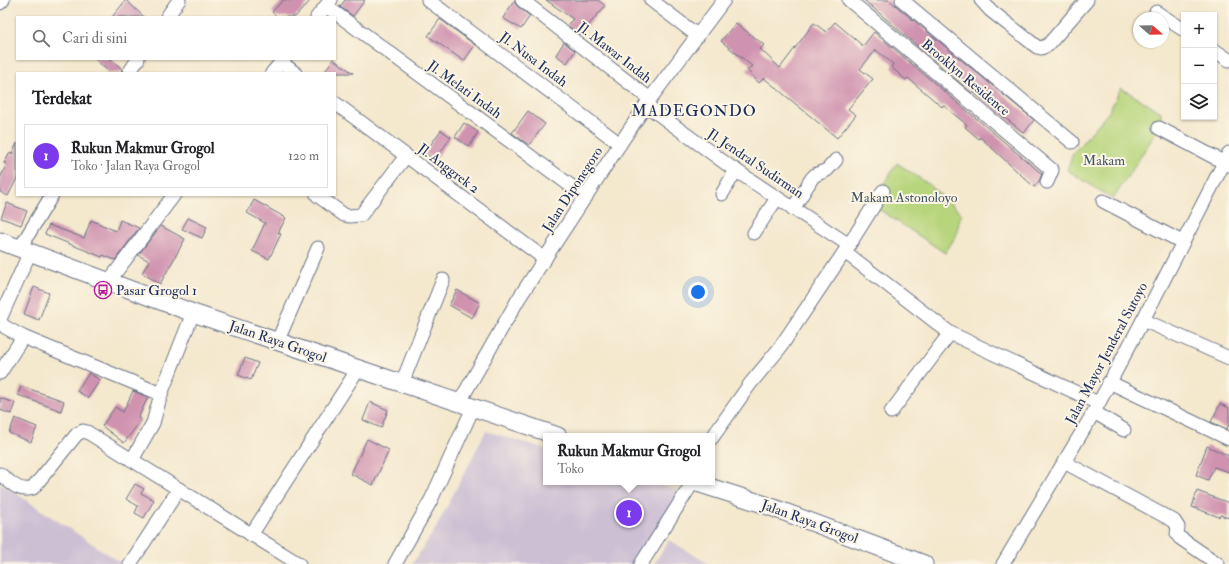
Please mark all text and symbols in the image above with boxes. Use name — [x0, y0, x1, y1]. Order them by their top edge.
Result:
north arrow — [1133, 12, 1169, 48]
map controls — [1181, 12, 1217, 120]
button: + — [1181, 12, 1217, 48]
search box — [16, 16, 336, 60]
street label: Jl. Mawar Indah — [573, 18, 656, 87]
icon: search — [30, 27, 52, 49]
street label: Jl. Nusa Indah — [496, 28, 572, 91]
text: Cari di sini — [62, 29, 127, 48]
street label: Brooklyn Residence — [917, 36, 1013, 120]
button: − — [1181, 48, 1217, 84]
street label: Jl. Melati Indah — [424, 56, 506, 122]
button: layers — [1181, 84, 1217, 120]
text: Terdekat — [32, 88, 92, 109]
district label: MADEGONDO — [631, 101, 757, 121]
street label: Jl. Jendral Sudirman — [704, 124, 807, 202]
text: Rukun Makmur Grogol — [71, 139, 215, 158]
street label: Jl. Anggrek 2 — [414, 139, 483, 197]
street label: Jalan Diponegoro — [538, 143, 607, 236]
text: 1 — [44, 148, 48, 164]
text: 120 m — [288, 148, 319, 164]
park label: Makam — [1083, 152, 1125, 169]
text: Toko · Jalan Raya Grogol — [71, 158, 200, 174]
park label: Makam Astonoloyo — [850, 189, 958, 207]
street label: Jalan Mayor Jenderal Sutoyo — [1061, 279, 1152, 428]
bus stop icon: Pasar Grogol 1 — [93, 280, 113, 300]
place label: Pasar Grogol 1 — [116, 282, 197, 299]
your location — [688, 282, 708, 302]
street label: Jalan Raya Grogol — [226, 317, 329, 367]
popup — [543, 433, 715, 485]
text: Rukun Makmur Grogol — [557, 442, 701, 461]
text: Toko — [557, 461, 584, 477]
street label: Jalan Raya Grogol — [758, 496, 861, 548]
pin: 1 — [616, 498, 642, 528]

